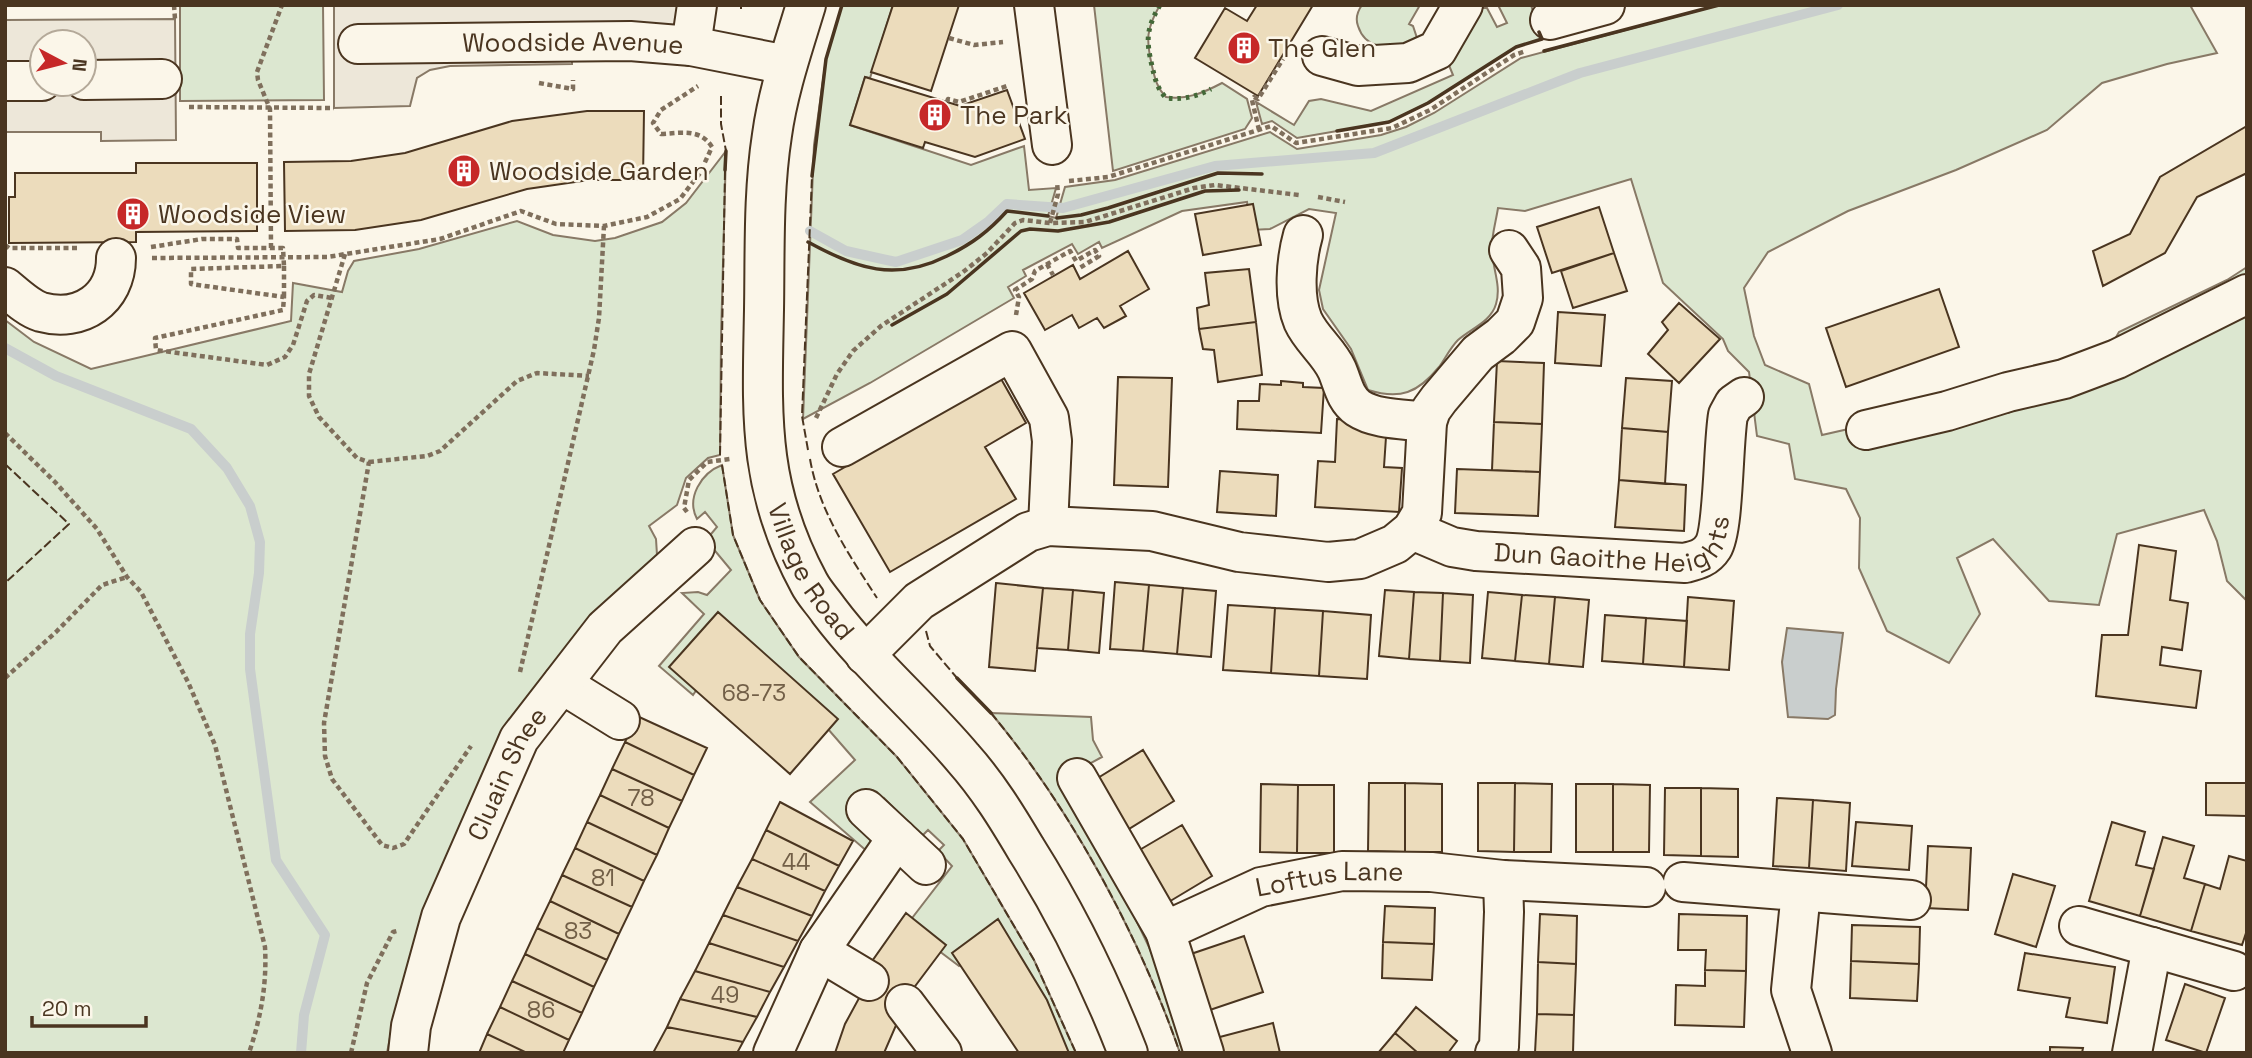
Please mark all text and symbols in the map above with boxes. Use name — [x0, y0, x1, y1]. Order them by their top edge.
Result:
street label: Woodside Avenue — [462, 24, 685, 62]
north arrow — [28, 28, 98, 98]
building icon: The Glen — [1225, 29, 1263, 67]
place label: The Glen — [1268, 31, 1376, 65]
text: N — [66, 57, 93, 73]
building icon: The Park — [916, 96, 954, 134]
place label: The Park — [960, 98, 1067, 132]
building icon: Woodside Garden — [445, 152, 483, 190]
place label: Woodside Garden — [489, 154, 709, 188]
building icon: Woodside View — [114, 195, 152, 233]
place label: Woodside View — [158, 197, 346, 231]
street label: Village Road — [760, 499, 862, 647]
street label: Dun Gaoithe Heights — [1493, 514, 1737, 580]
house number: 68-73 — [722, 678, 786, 708]
street label: Cluain Shee — [460, 700, 555, 846]
house number: 78 — [627, 783, 655, 813]
house number: 44 — [782, 847, 810, 877]
street label: Loftus Lane — [1252, 854, 1404, 905]
house number: 81 — [591, 863, 615, 893]
house number: 83 — [564, 916, 592, 946]
house number: 49 — [711, 980, 739, 1010]
scale bar — [32, 984, 145, 1028]
text: 20 m — [42, 995, 92, 1022]
house number: 86 — [527, 995, 555, 1025]

